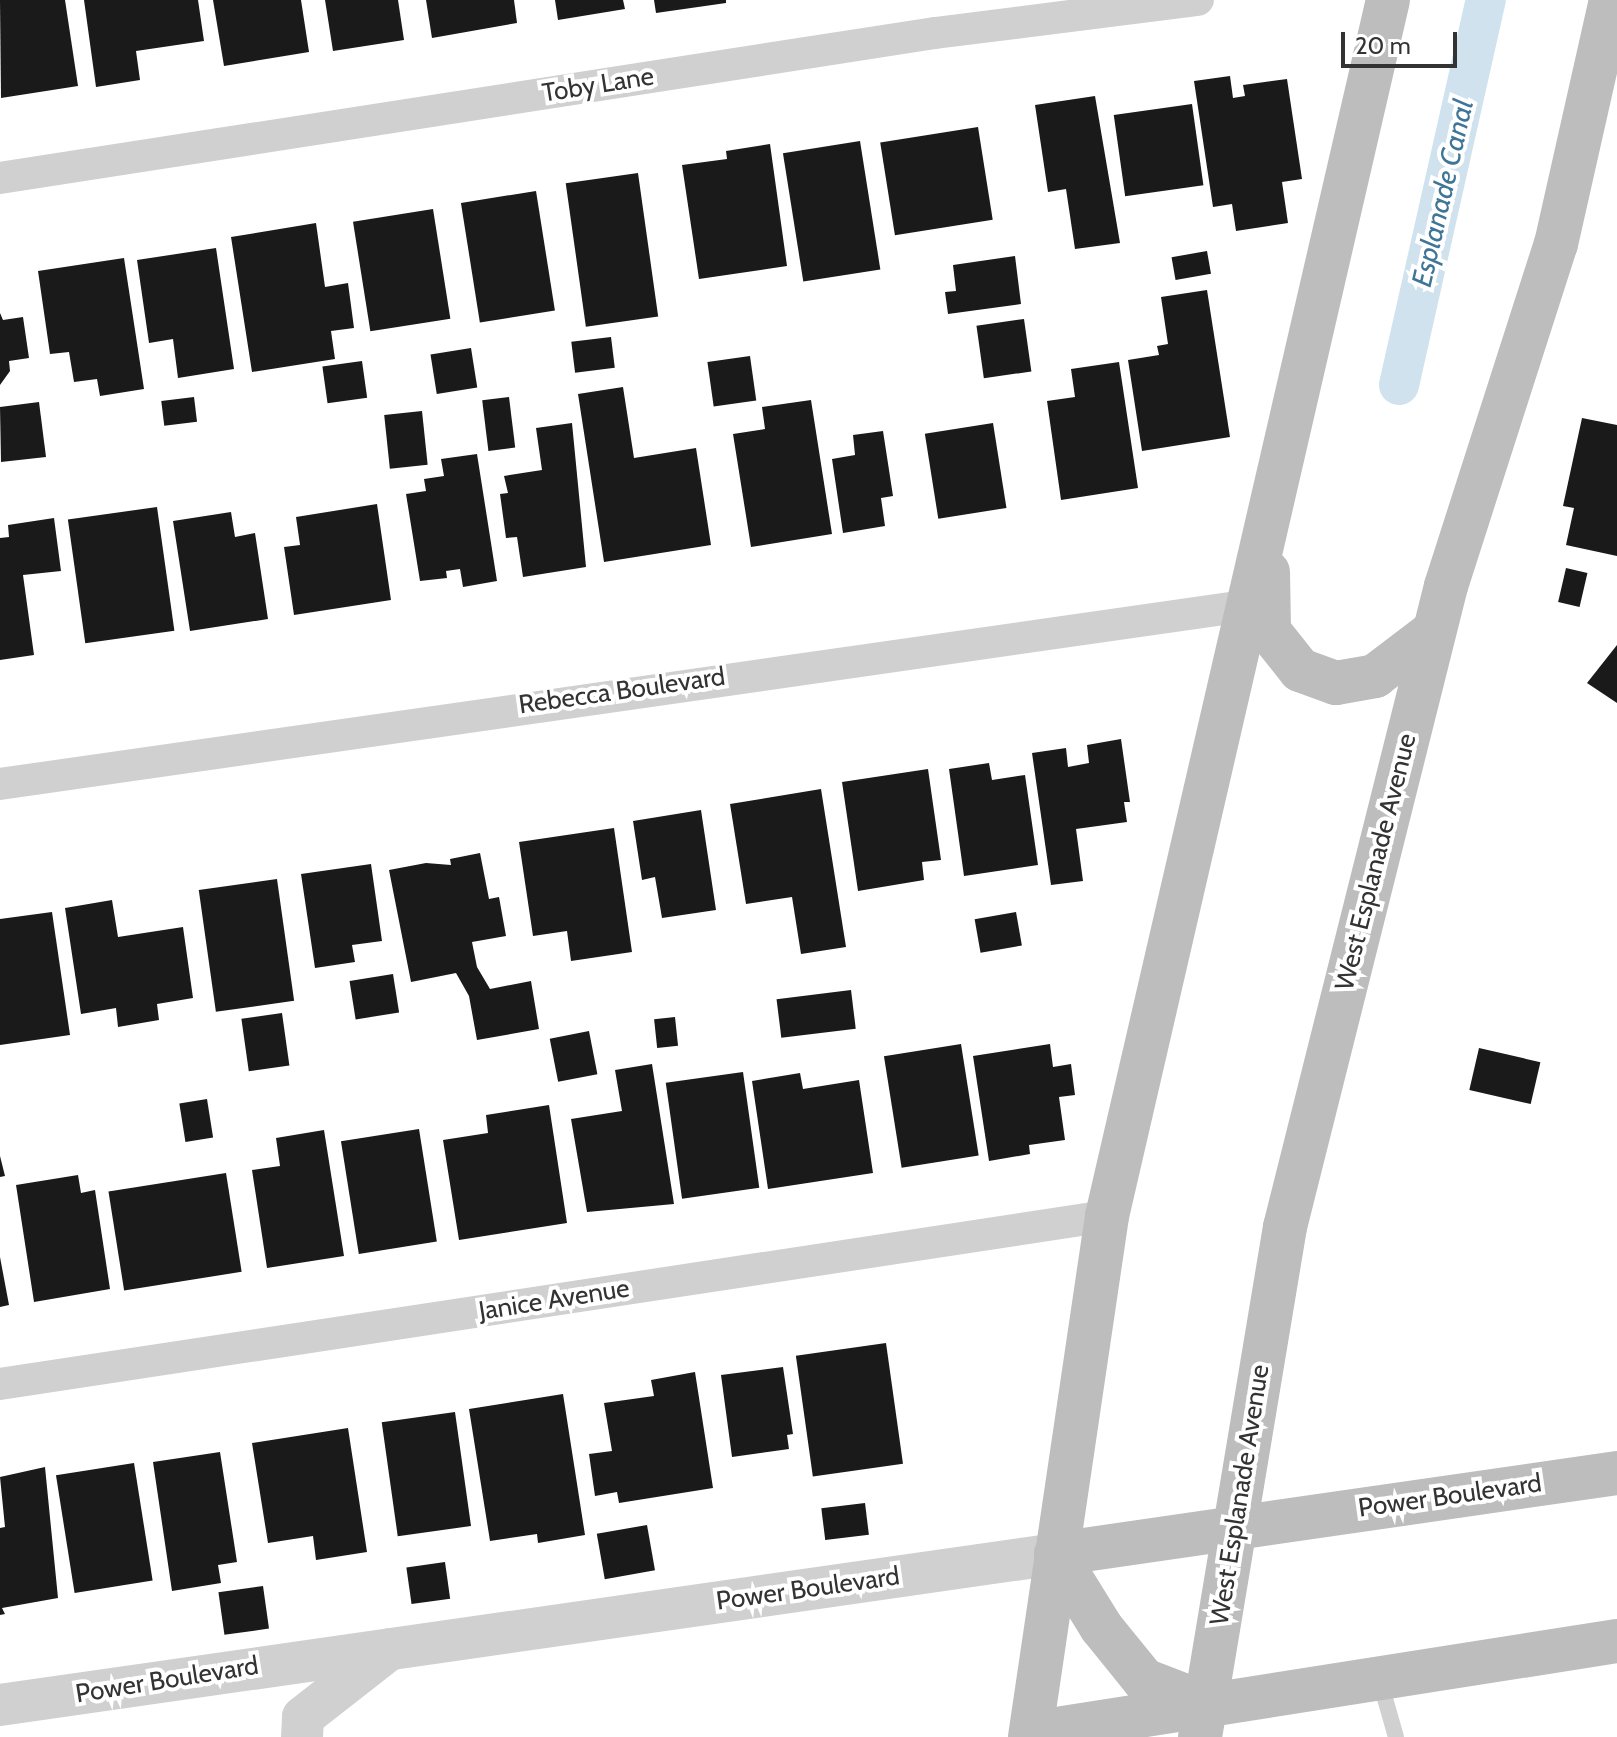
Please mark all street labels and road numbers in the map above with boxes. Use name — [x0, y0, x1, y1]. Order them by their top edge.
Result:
street label: Toby Lane — [540, 61, 656, 109]
street label: Rebecca Boulevard — [517, 661, 727, 721]
street label: West Esplanade Avenue — [1329, 730, 1423, 994]
street label: Janice Avenue — [476, 1273, 632, 1327]
street label: West Esplanade Avenue — [1204, 1362, 1276, 1628]
street label: Power Boulevard — [1356, 1468, 1544, 1524]
street label: Power Boulevard — [714, 1561, 902, 1617]
street label: Power Boulevard — [73, 1650, 261, 1710]

